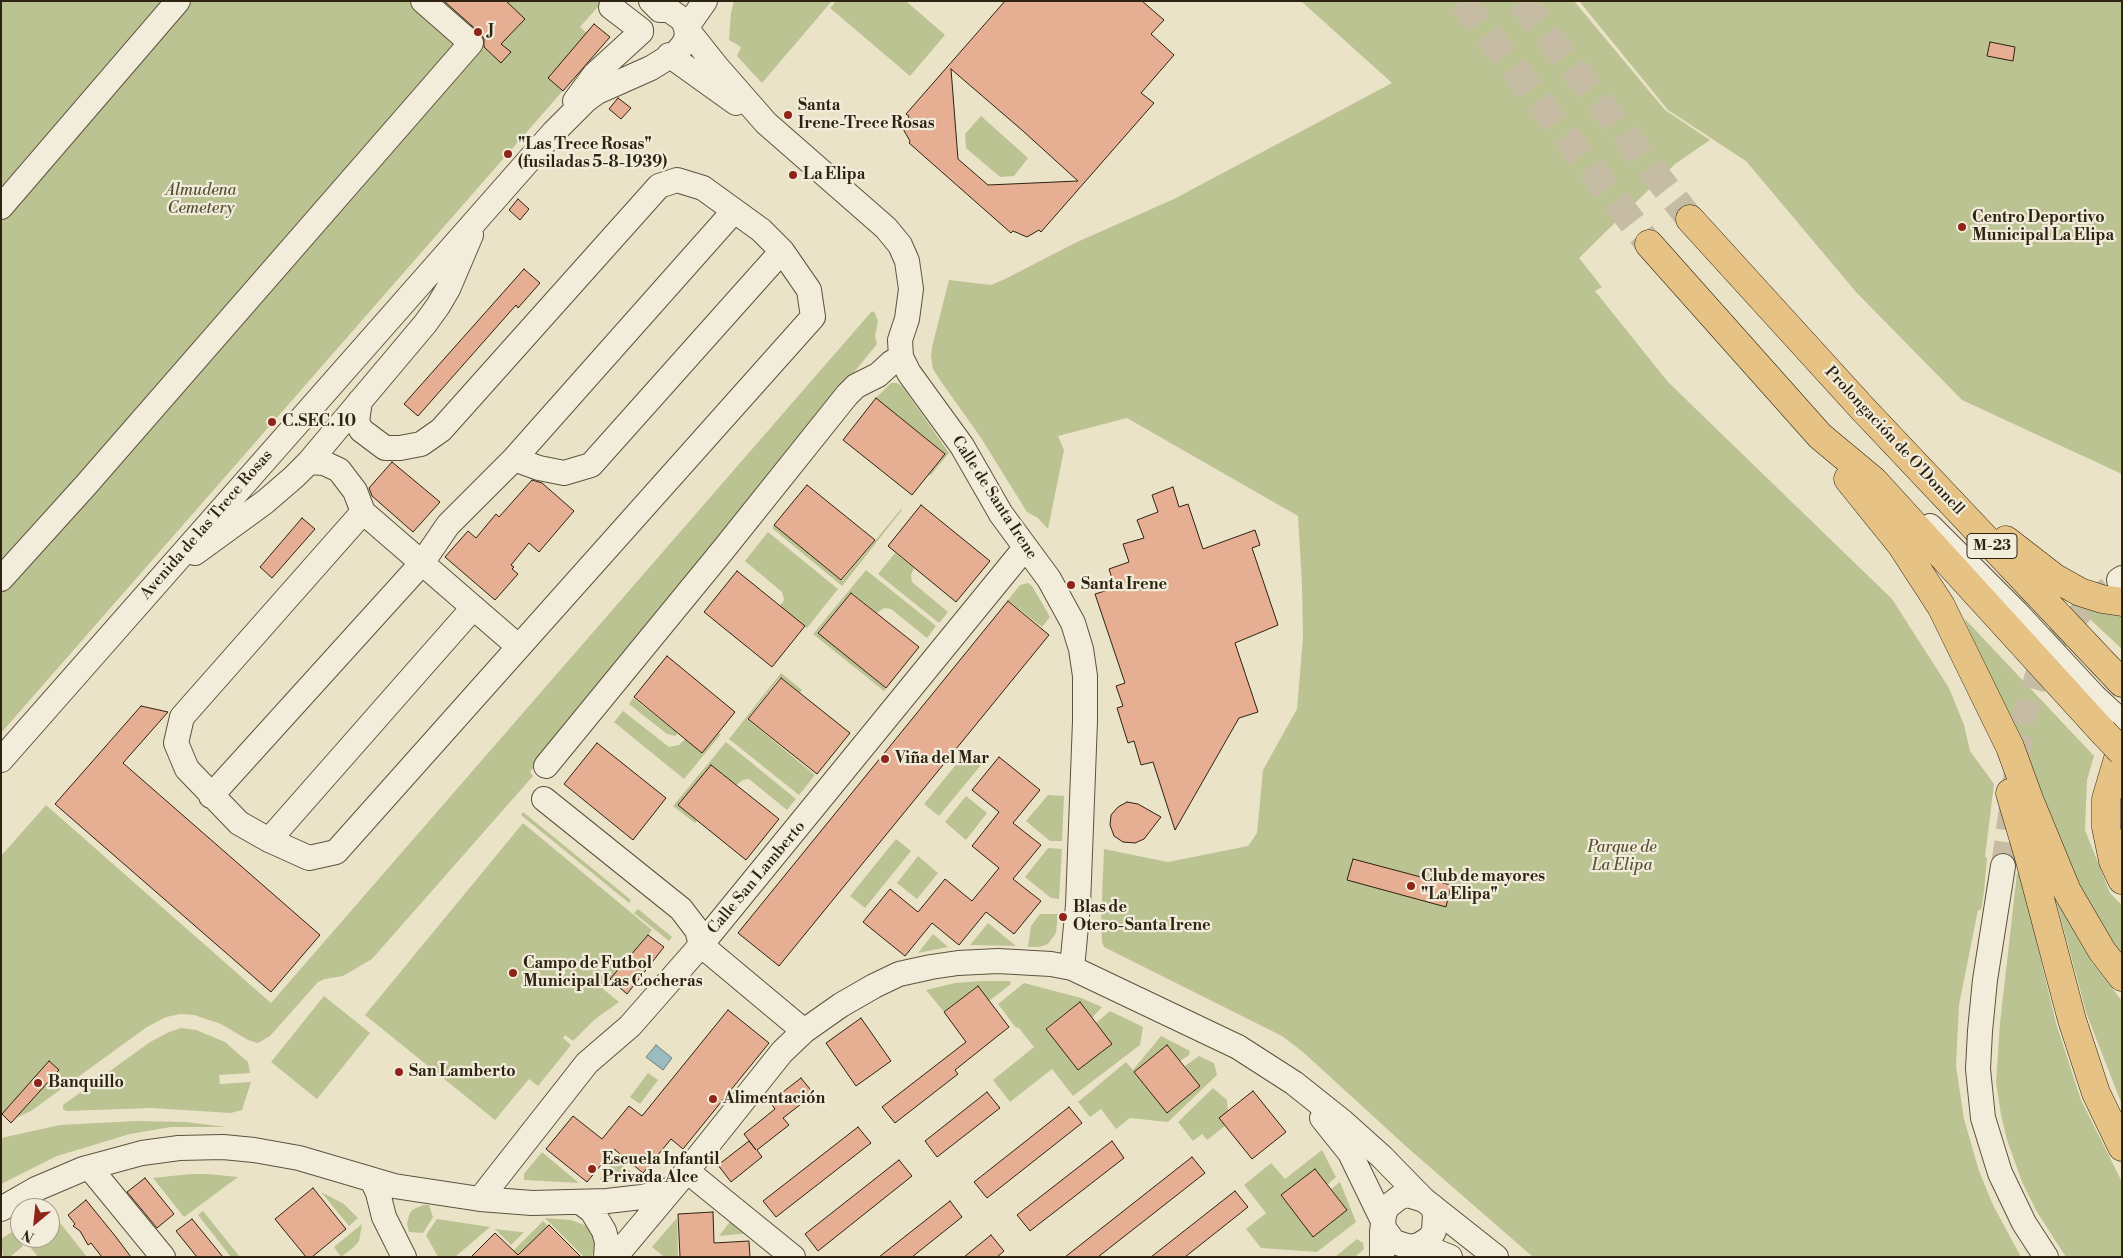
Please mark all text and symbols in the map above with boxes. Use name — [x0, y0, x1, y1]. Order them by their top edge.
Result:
place label: J — [488, 22, 494, 42]
marker: J — [472, 26, 484, 38]
place label: Santa Irene-Trece Rosas — [798, 96, 934, 134]
marker: Santa Irene-Trece Rosas — [782, 109, 794, 121]
place label: "Las Trece Rosas" (fusiladas 5-8-1939) — [518, 135, 667, 173]
marker: "Las Trece Rosas" (fusiladas 5-8-1939) — [502, 148, 514, 160]
place label: La Elipa — [803, 165, 865, 185]
marker: La Elipa — [787, 169, 799, 181]
park label: Almudena Cemetery — [166, 181, 236, 219]
place label: Centro Deportivo Municipal La Elipa — [1972, 208, 2114, 246]
marker: Centro Deportivo Municipal La Elipa — [1956, 221, 1968, 233]
street label: Prolongación de O'Donnell — [1820, 363, 1968, 519]
place label: C.SEC. 10 — [282, 412, 356, 432]
marker: C.SEC. 10 — [266, 416, 278, 428]
street label: Calle de Santa Irene — [947, 433, 1041, 563]
street label: Avenida de las Trece Rosas — [137, 446, 277, 604]
road number: M-23 — [1967, 534, 2017, 558]
place label: Santa Irene — [1081, 575, 1167, 595]
marker: Santa Irene — [1065, 579, 1077, 591]
place label: Viña del Mar — [895, 749, 989, 769]
marker: Viña del Mar — [879, 753, 891, 765]
street label: Calle San Lamberto — [704, 818, 810, 938]
park label: Parque de La Elipa — [1587, 838, 1657, 876]
place label: Club de mayores "La Elipa" — [1421, 867, 1545, 905]
marker: Club de mayores "La Elipa" — [1405, 880, 1417, 892]
place label: Blas de Otero-Santa Irene — [1073, 898, 1211, 936]
marker: Blas de Otero-Santa Irene — [1057, 911, 1069, 923]
place label: Campo de Futbol Municipal Las Cocheras — [523, 954, 703, 992]
marker: Campo de Futbol Municipal Las Cocheras — [507, 967, 519, 979]
place label: San Lamberto — [409, 1062, 516, 1082]
marker: San Lamberto — [393, 1066, 405, 1078]
place label: Banquillo — [48, 1073, 124, 1093]
marker: Banquillo — [32, 1077, 44, 1089]
place label: Alimentación — [723, 1089, 825, 1109]
marker: Alimentación — [707, 1093, 719, 1105]
place label: Escuela Infantil Privada Alce — [602, 1150, 719, 1188]
marker: Escuela Infantil Privada Alce — [586, 1163, 598, 1175]
north arrow — [10, 1198, 60, 1248]
text: N — [19, 1225, 38, 1246]

